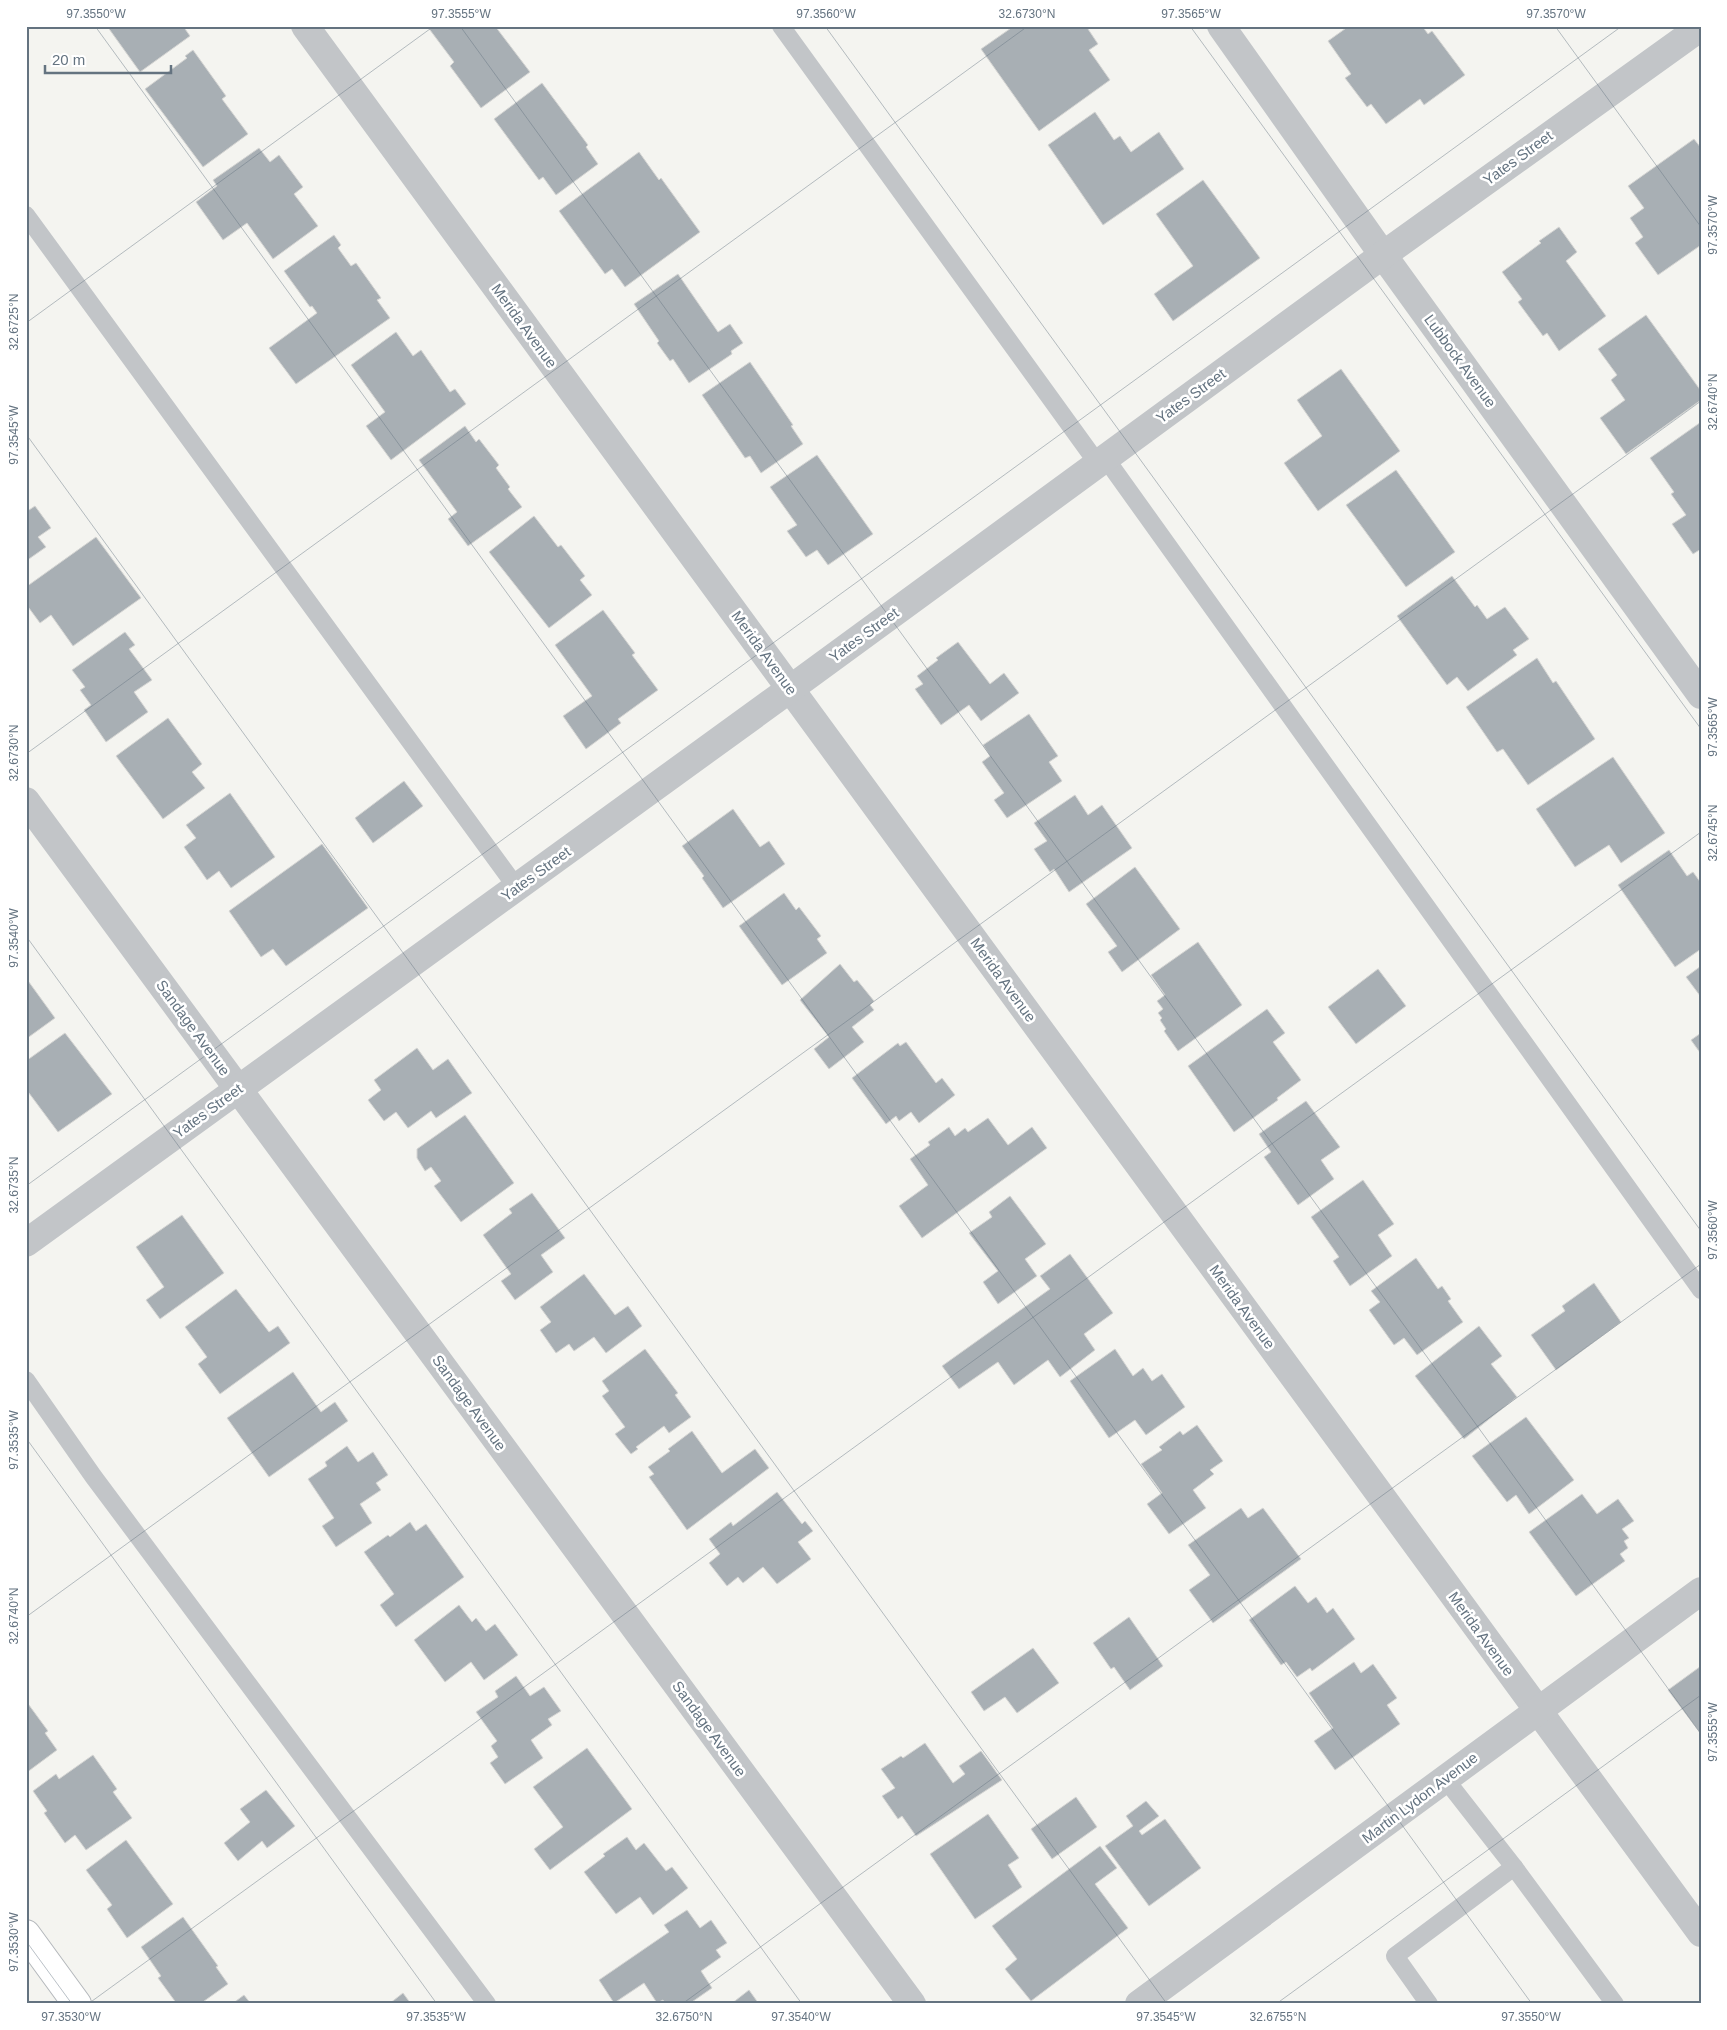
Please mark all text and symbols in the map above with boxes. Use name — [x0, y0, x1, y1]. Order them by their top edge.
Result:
text: 97.3550°W — [66, 7, 126, 21]
text: 97.3555°W — [431, 7, 491, 21]
text: 97.3560°W — [796, 7, 856, 21]
text: 32.6730°N — [999, 7, 1055, 21]
text: 97.3565°W — [1161, 7, 1221, 21]
text: 97.3570°W — [1526, 7, 1586, 21]
scale bar — [45, 42, 171, 74]
text: 20 m — [52, 51, 85, 68]
street label: Yates Street — [1480, 126, 1556, 188]
text: 97.3570°W — [1706, 195, 1720, 255]
street label: Merida Avenue — [488, 280, 561, 371]
text: 32.6725°N — [7, 294, 21, 350]
street label: Lubbock Avenue — [1421, 311, 1500, 410]
street label: Yates Street — [1153, 364, 1229, 426]
text: 32.6740°N — [1706, 374, 1720, 430]
text: 97.3545°W — [7, 405, 21, 465]
street label: Yates Street — [826, 603, 902, 665]
street label: Merida Avenue — [728, 607, 801, 698]
text: 97.3565°W — [1706, 697, 1720, 757]
text: 32.6730°N — [7, 725, 21, 781]
text: 32.6745°N — [1706, 805, 1720, 861]
street label: Yates Street — [498, 842, 574, 904]
text: 97.3540°W — [7, 908, 21, 968]
street label: Merida Avenue — [967, 934, 1040, 1025]
street label: Sandage Avenue — [153, 977, 234, 1079]
street label: Yates Street — [170, 1079, 246, 1141]
text: 32.6735°N — [7, 1157, 21, 1213]
text: 97.3560°W — [1706, 1200, 1720, 1260]
street label: Merida Avenue — [1206, 1261, 1279, 1352]
street label: Sandage Avenue — [429, 1352, 510, 1454]
text: 97.3535°W — [7, 1410, 21, 1470]
text: 32.6740°N — [7, 1588, 21, 1644]
street label: Merida Avenue — [1445, 1588, 1518, 1679]
street label: Sandage Avenue — [669, 1678, 750, 1780]
text: 97.3555°W — [1706, 1702, 1720, 1762]
street label: Martin Lydon Avenue — [1359, 1749, 1481, 1847]
text: 97.3530°W — [7, 1912, 21, 1972]
text: 97.3530°W — [41, 2010, 101, 2024]
text: 97.3535°W — [406, 2010, 466, 2024]
text: 32.6750°N — [656, 2010, 712, 2024]
text: 97.3540°W — [771, 2010, 831, 2024]
text: 97.3545°W — [1136, 2010, 1196, 2024]
text: 32.6755°N — [1250, 2010, 1306, 2024]
text: 97.3550°W — [1501, 2010, 1561, 2024]

